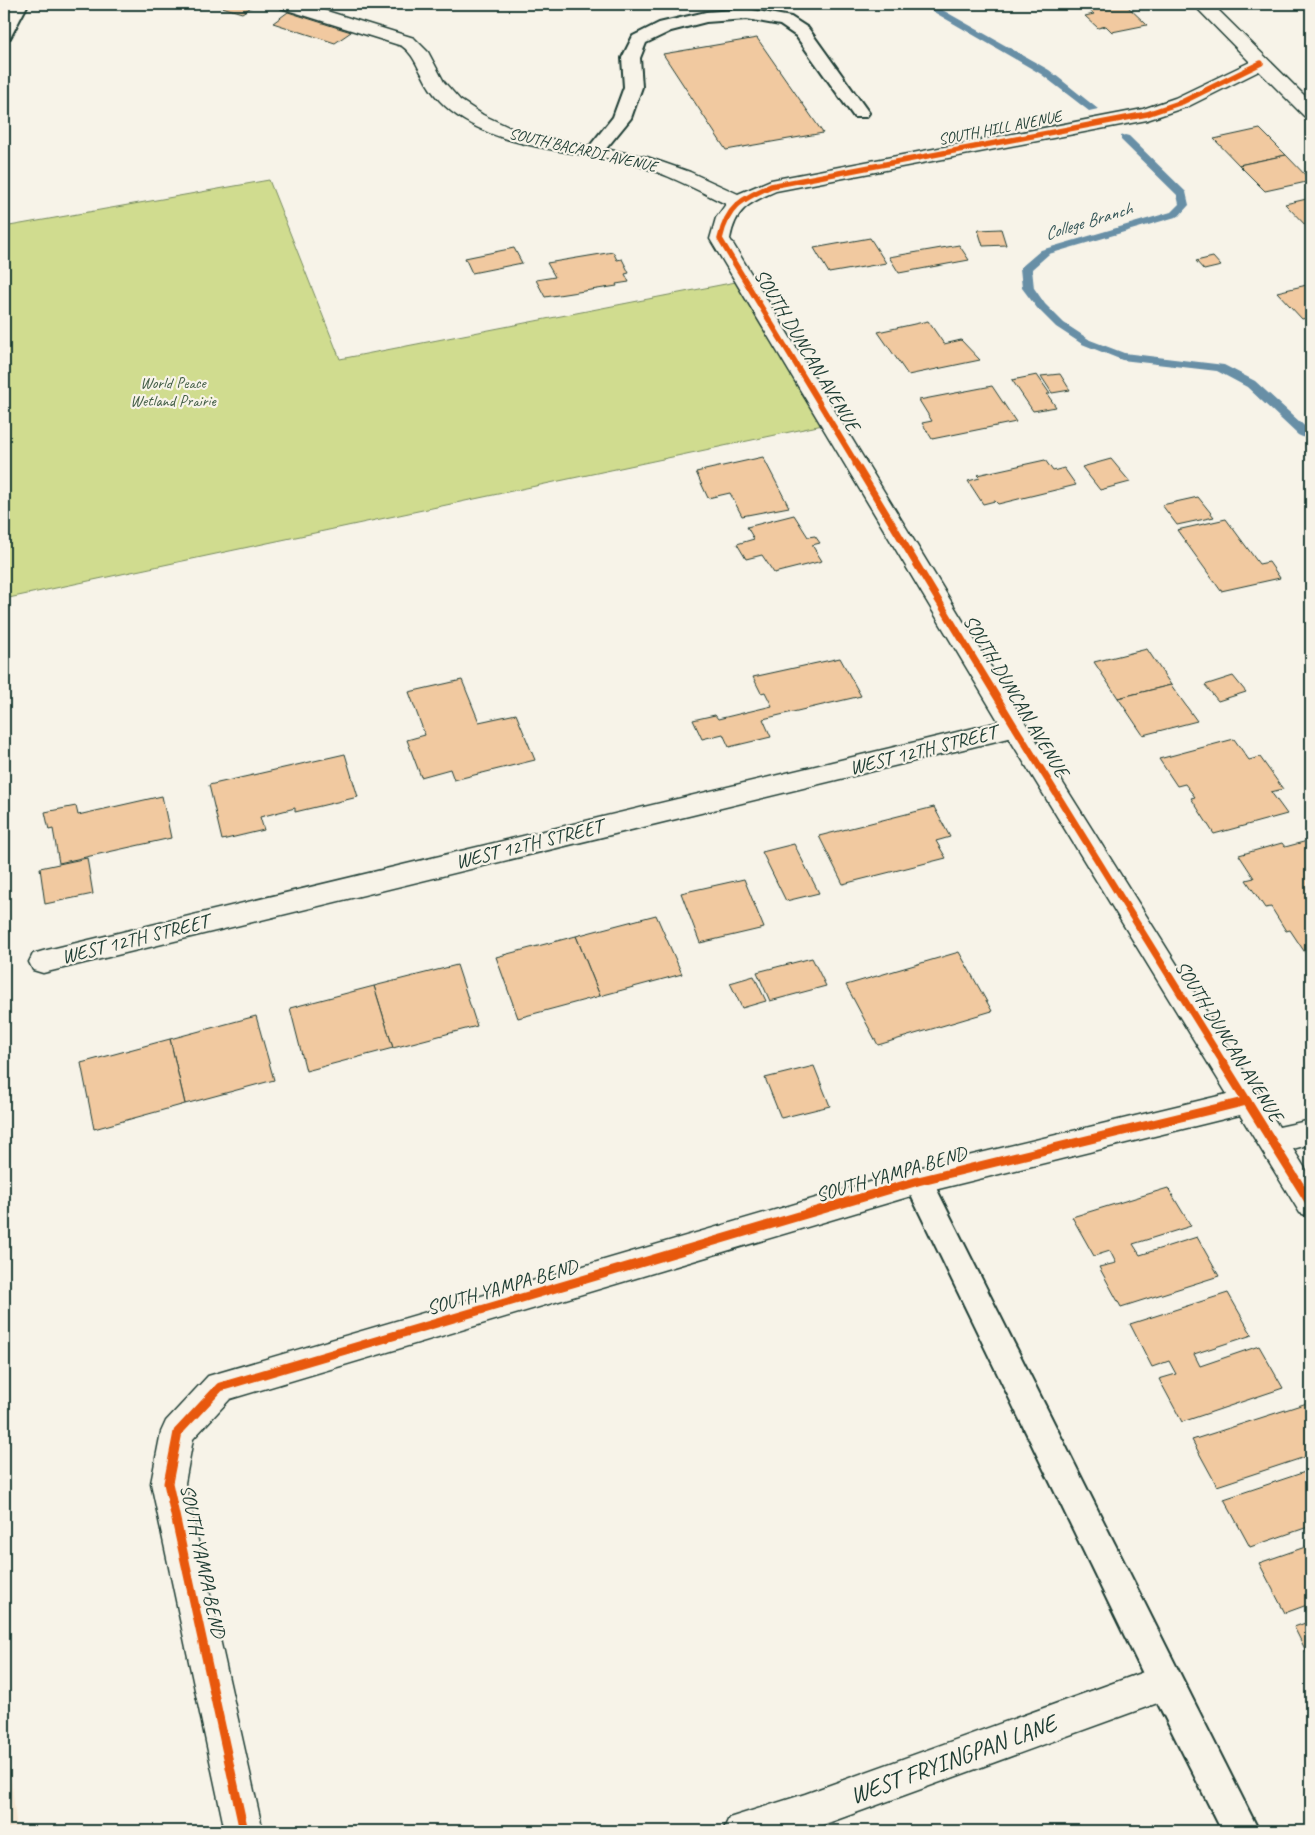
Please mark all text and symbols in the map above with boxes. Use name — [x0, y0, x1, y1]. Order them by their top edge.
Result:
street label: SOUTH HILL AVENUE — [937, 106, 1066, 150]
street label: SOUTH BACARDI AVENUE — [507, 123, 661, 177]
water label: College Branch — [1042, 197, 1136, 245]
street label: SOUTH DUNCAN AVENUE — [749, 264, 867, 438]
park label: World Peace Wetland Prairie — [130, 373, 217, 411]
street label: SOUTH DUNCAN AVENUE — [958, 610, 1076, 784]
street label: WEST 12TH STREET — [847, 718, 1004, 780]
street label: WEST 12TH STREET — [453, 812, 610, 874]
street label: WEST 12TH STREET — [59, 907, 216, 969]
street label: SOUTH DUNCAN AVENUE — [1169, 956, 1290, 1129]
street label: SOUTH YAMPA BEND — [813, 1140, 972, 1207]
street label: SOUTH YAMPA BEND — [424, 1253, 583, 1320]
street label: SOUTH YAMPA BEND — [175, 1482, 232, 1642]
street label: WEST FRYINGPAN LANE — [846, 1707, 1063, 1810]

